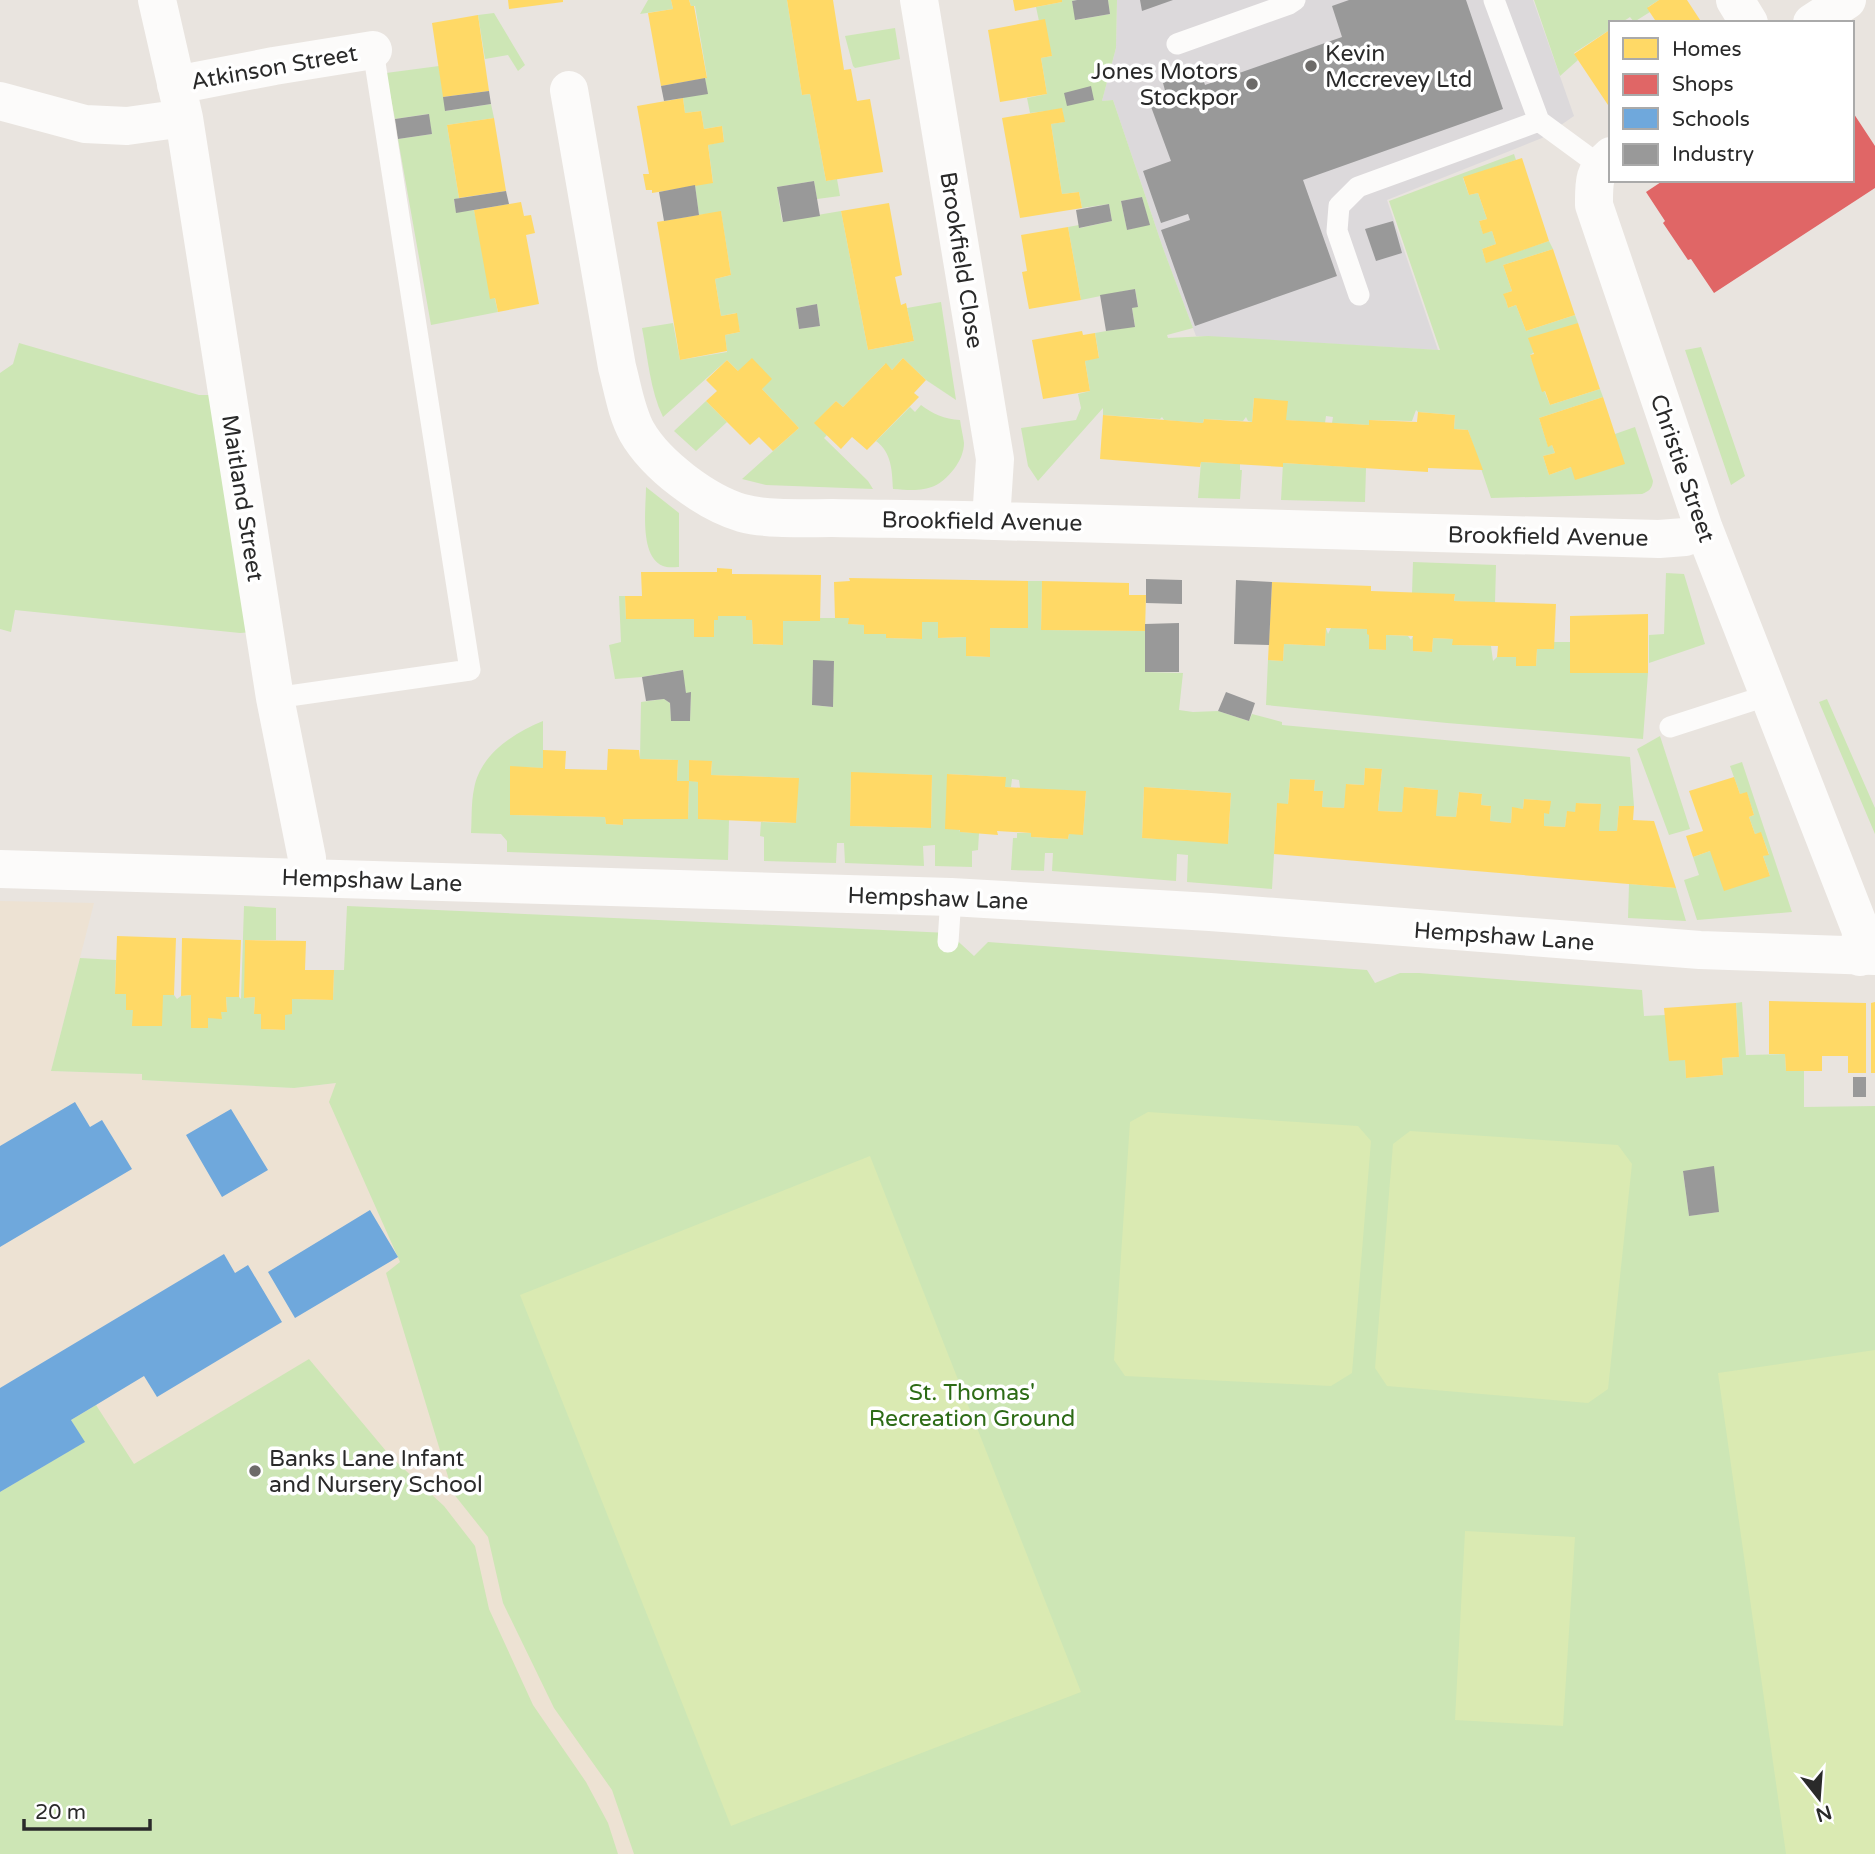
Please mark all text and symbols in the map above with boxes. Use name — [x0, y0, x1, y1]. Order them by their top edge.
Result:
legend — [1609, 21, 1854, 182]
text: Homes — [1672, 37, 1742, 62]
street label: Atkinson Street — [189, 40, 360, 96]
place label: Kevin Mccrevey Ltd — [1325, 40, 1472, 94]
place label: Jones Motors Stockpor — [1091, 58, 1238, 112]
marker: Kevin Mccrevey Ltd — [1303, 58, 1319, 74]
text: Shops — [1672, 72, 1734, 97]
marker: Jones Motors Stockpor — [1244, 76, 1260, 92]
text: Schools — [1672, 107, 1750, 132]
text: Industry — [1672, 142, 1754, 167]
street label: Brookfield Close — [933, 170, 989, 350]
street label: Christie Street — [1644, 391, 1721, 546]
street label: Maitland Street — [215, 413, 269, 584]
street label: Brookfield Avenue — [881, 506, 1083, 538]
street label: Brookfield Avenue — [1447, 521, 1649, 553]
street label: Hempshaw Lane — [281, 864, 463, 898]
street label: Hempshaw Lane — [847, 882, 1029, 916]
street label: Hempshaw Lane — [1413, 917, 1595, 957]
park label: St. Thomas' Recreation Ground — [869, 1379, 1075, 1433]
place label: Banks Lane Infant and Nursery School — [269, 1445, 483, 1499]
marker: Banks Lane Infant and Nursery School — [247, 1463, 263, 1479]
north arrow — [1784, 1763, 1854, 1833]
scale bar — [24, 1787, 150, 1831]
text: 20 m — [35, 1800, 86, 1825]
text: N — [1813, 1801, 1834, 1826]

